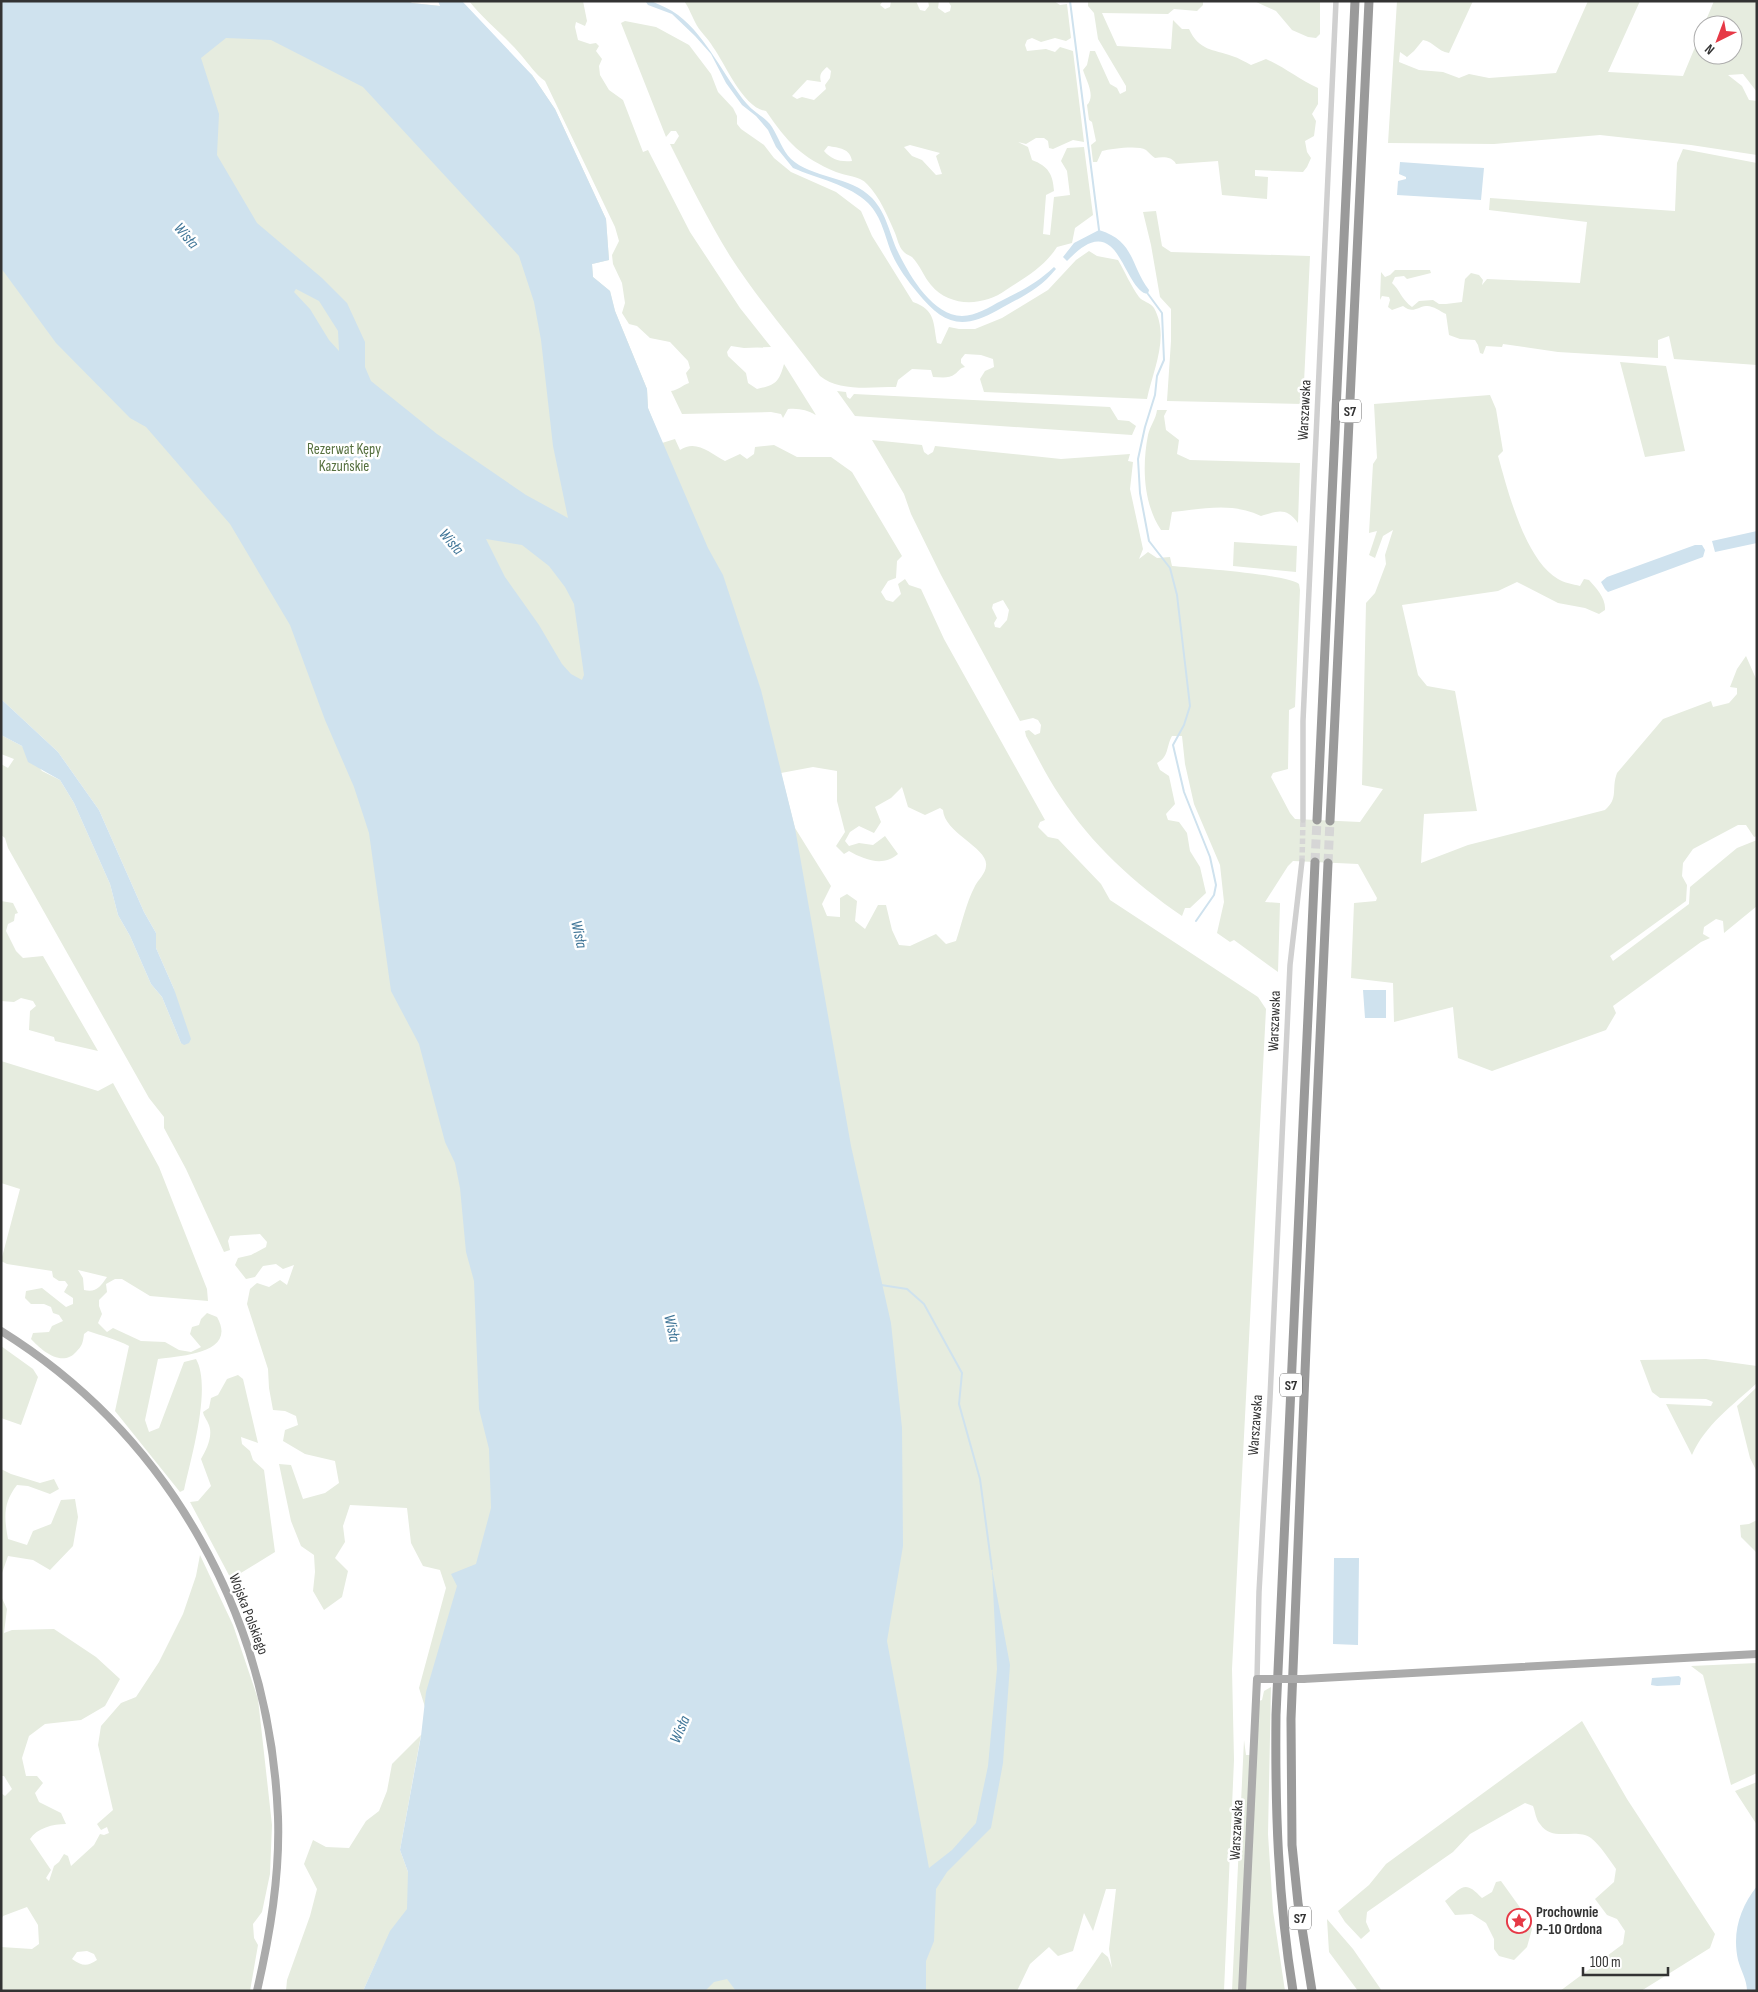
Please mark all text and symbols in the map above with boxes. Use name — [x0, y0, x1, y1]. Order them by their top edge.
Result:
north arrow — [1693, 15, 1743, 65]
text: N — [1701, 40, 1718, 58]
water label: Wisła — [169, 219, 203, 253]
street label: Warszawska — [1293, 379, 1316, 441]
road number: S7 — [1339, 400, 1361, 422]
park label: Rezerwat Kępy Kazuńskie — [307, 440, 381, 476]
water label: Wisła — [434, 525, 468, 559]
water label: Wisła — [566, 918, 591, 951]
street label: Warszawska — [1264, 990, 1285, 1052]
water label: Wisła — [659, 1312, 684, 1345]
road number: S7 — [1280, 1374, 1302, 1396]
street label: Warszawska — [1244, 1394, 1267, 1456]
street label: Wojska Polskiego — [224, 1571, 273, 1657]
water label: Wisła — [666, 1712, 695, 1746]
street label: Warszawska — [1225, 1799, 1248, 1861]
place label: Prochownie P-10 Ordona — [1536, 1903, 1602, 1939]
road number: S7 — [1289, 1906, 1311, 1930]
place icon: Prochownie P-10 Ordona — [1506, 1908, 1532, 1934]
scale bar — [1583, 1944, 1668, 1976]
text: 100 m — [1590, 1953, 1621, 1972]

